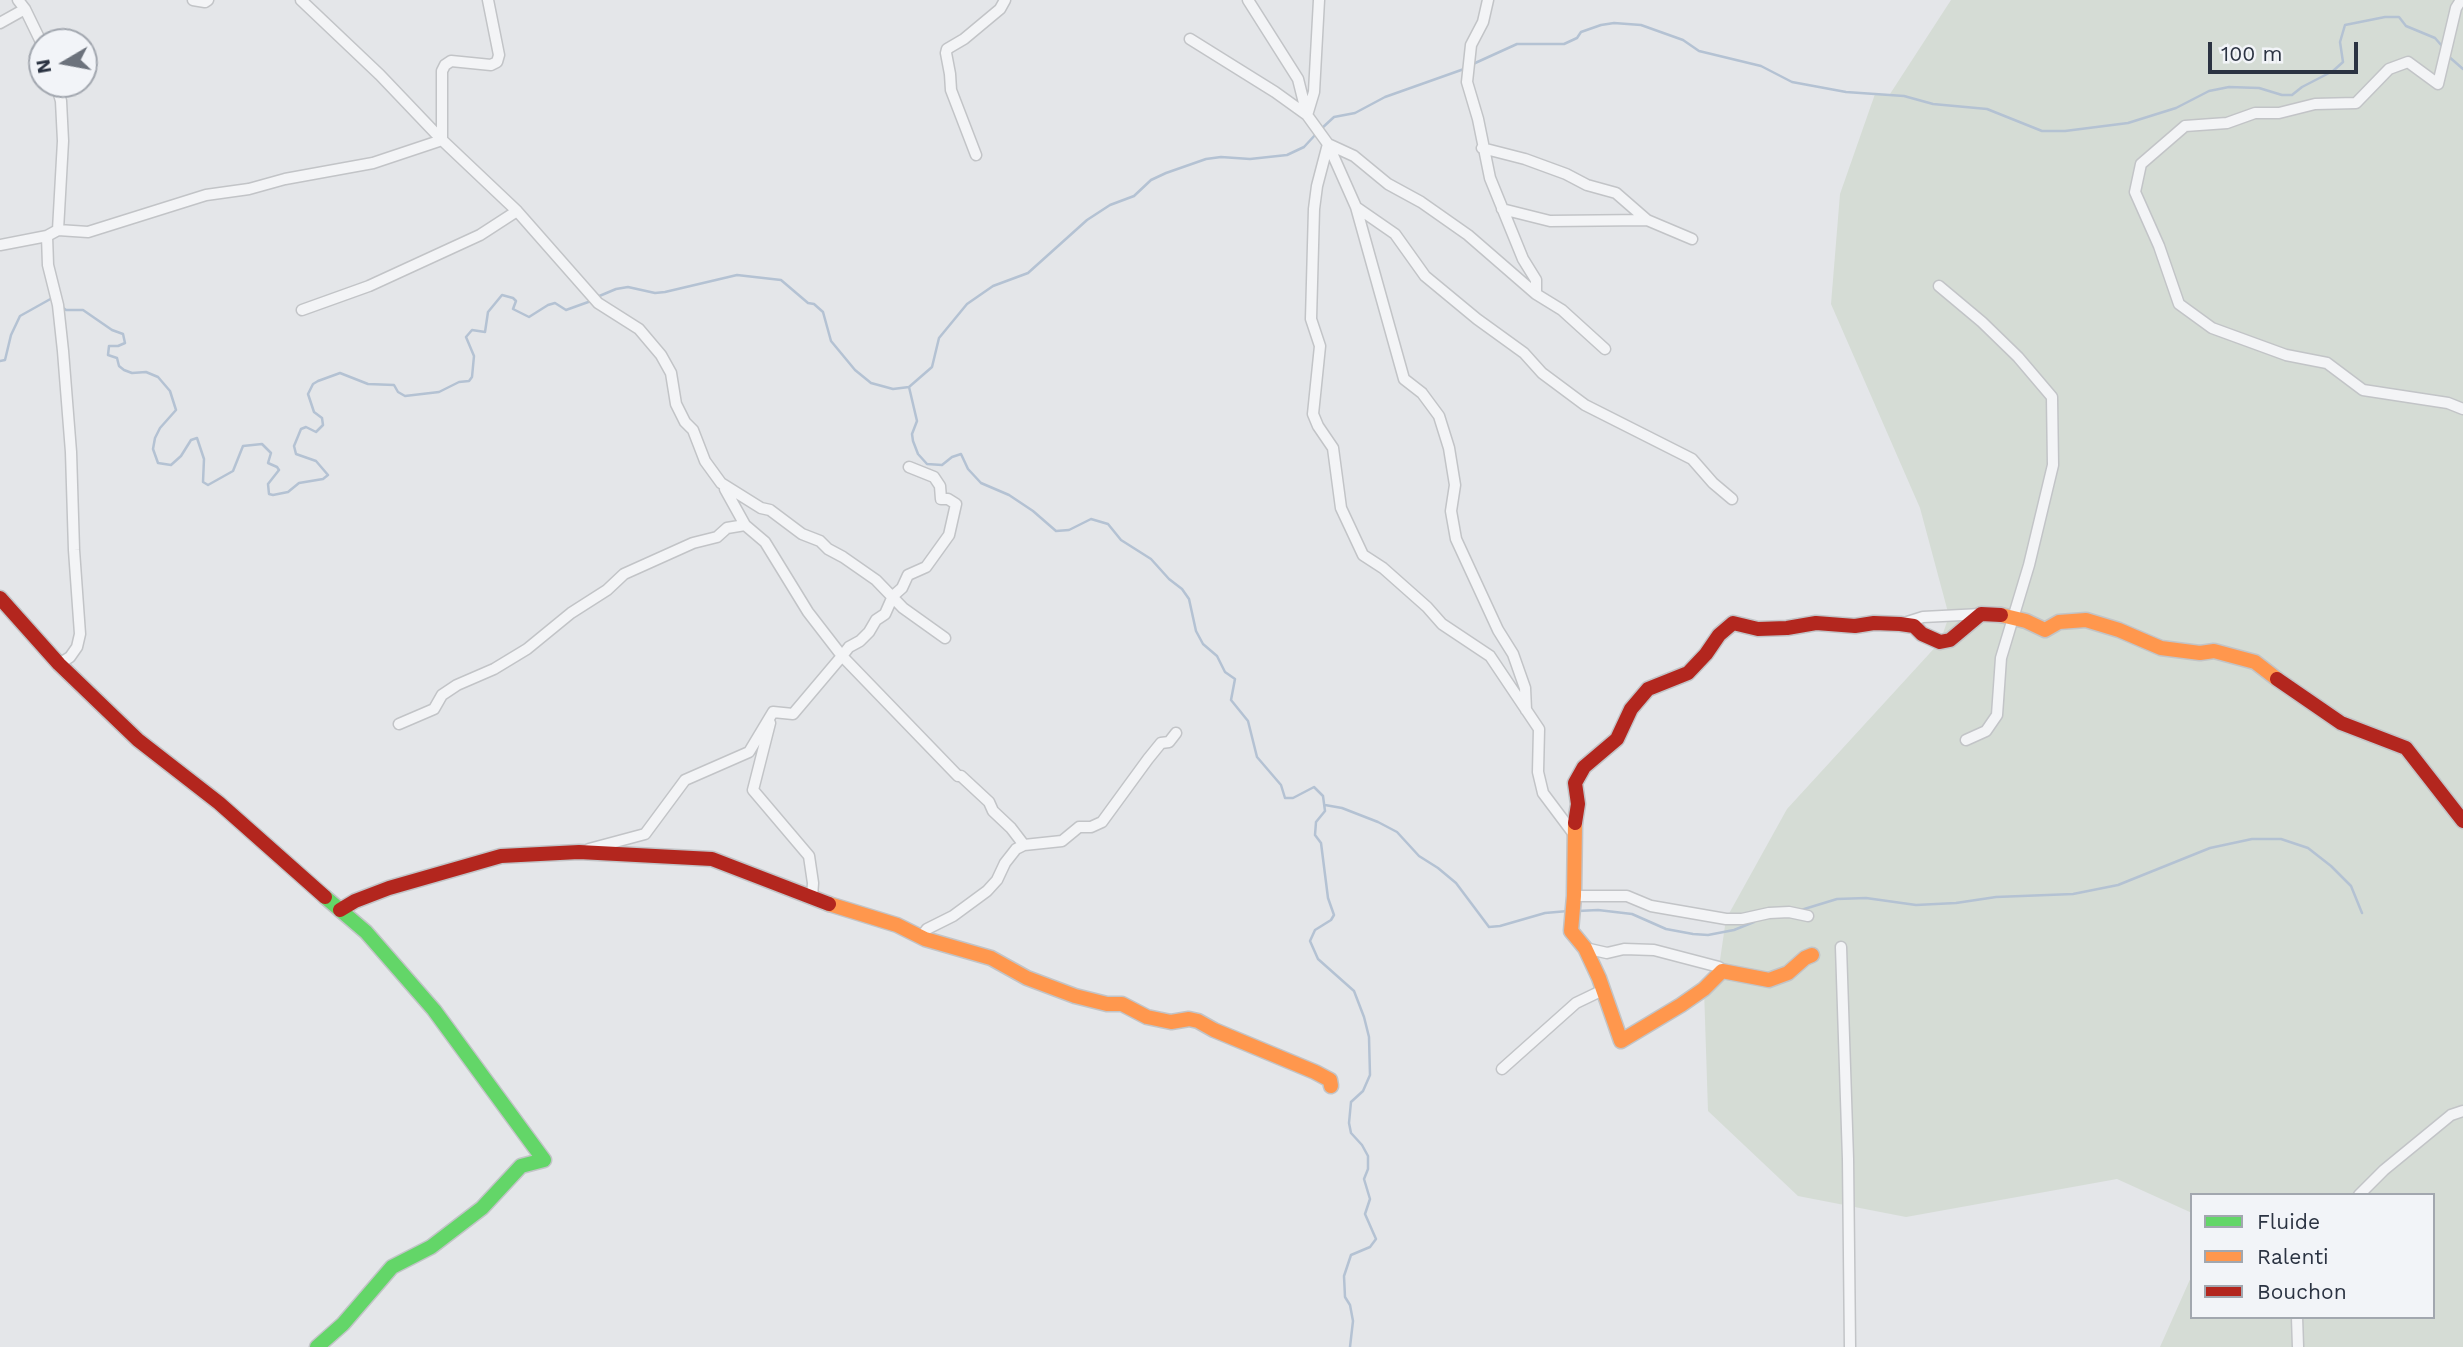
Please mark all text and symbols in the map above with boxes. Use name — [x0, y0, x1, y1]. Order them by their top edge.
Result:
north arrow — [28, 28, 98, 98]
scale bar — [2211, 28, 2362, 72]
text: 100 m — [2221, 41, 2283, 66]
text: N — [31, 57, 56, 75]
legend — [2190, 1193, 2435, 1319]
text: Fluide — [2257, 1209, 2320, 1234]
text: Ralenti — [2257, 1244, 2329, 1269]
text: Bouchon — [2257, 1279, 2347, 1304]

